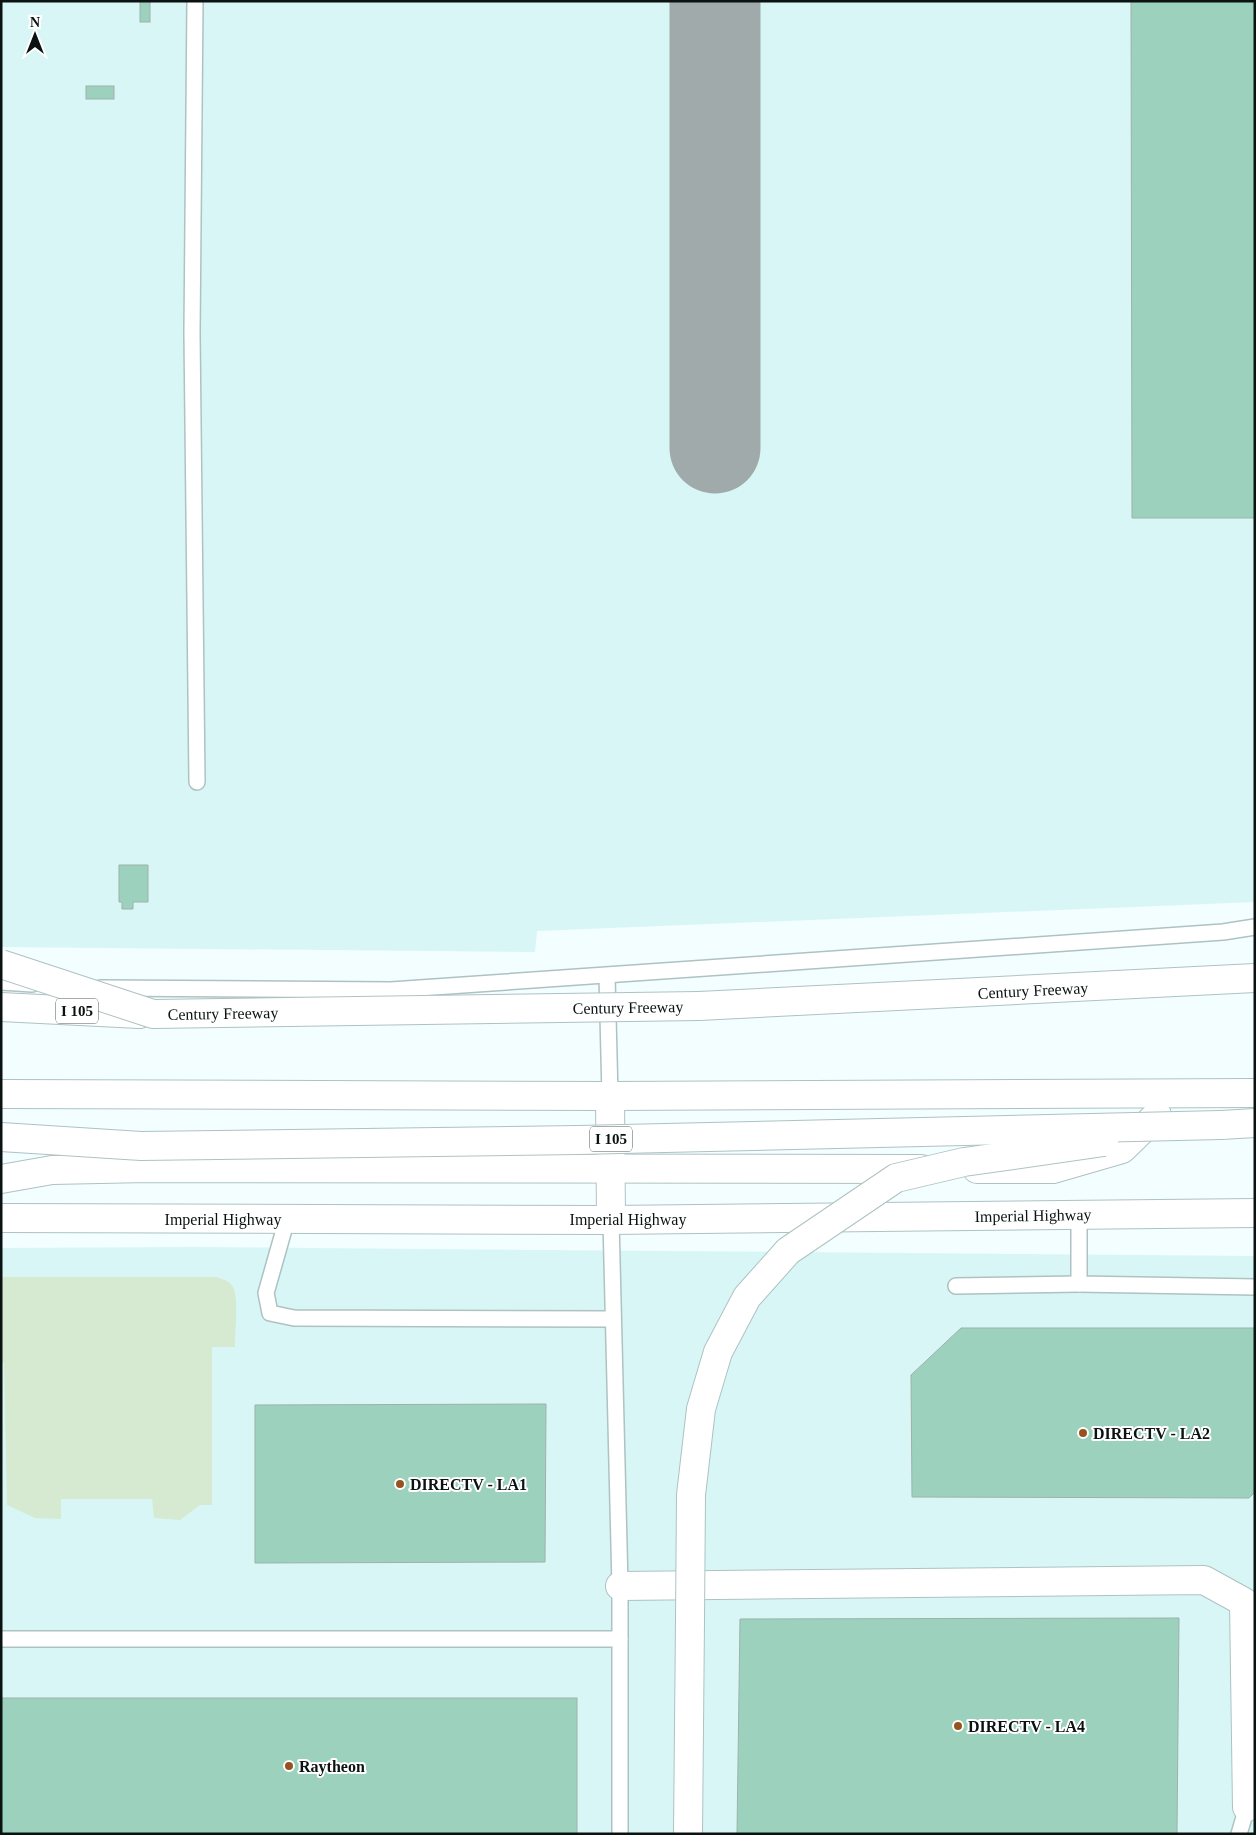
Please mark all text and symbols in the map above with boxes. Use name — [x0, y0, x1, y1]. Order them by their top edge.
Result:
north arrow — [10, 10, 60, 60]
text: N — [30, 15, 40, 30]
street label: Century Freeway — [977, 979, 1089, 1003]
road number: I 105 — [56, 998, 98, 1024]
street label: Century Freeway — [573, 998, 683, 1018]
street label: Century Freeway — [168, 1004, 278, 1024]
road number: I 105 — [590, 1126, 632, 1152]
street label: Imperial Highway — [974, 1206, 1092, 1226]
street label: Imperial Highway — [165, 1211, 281, 1229]
street label: Imperial Highway — [570, 1211, 686, 1229]
place label: DIRECTV - LA2 — [1093, 1425, 1210, 1442]
marker: DIRECTV - LA2 — [1077, 1427, 1089, 1439]
place label: DIRECTV - LA1 — [410, 1476, 527, 1493]
marker: DIRECTV - LA1 — [394, 1478, 406, 1490]
place label: DIRECTV - LA4 — [968, 1718, 1085, 1735]
marker: DIRECTV - LA4 — [952, 1720, 964, 1732]
place label: Raytheon — [299, 1758, 365, 1776]
marker: Raytheon — [283, 1760, 295, 1772]

